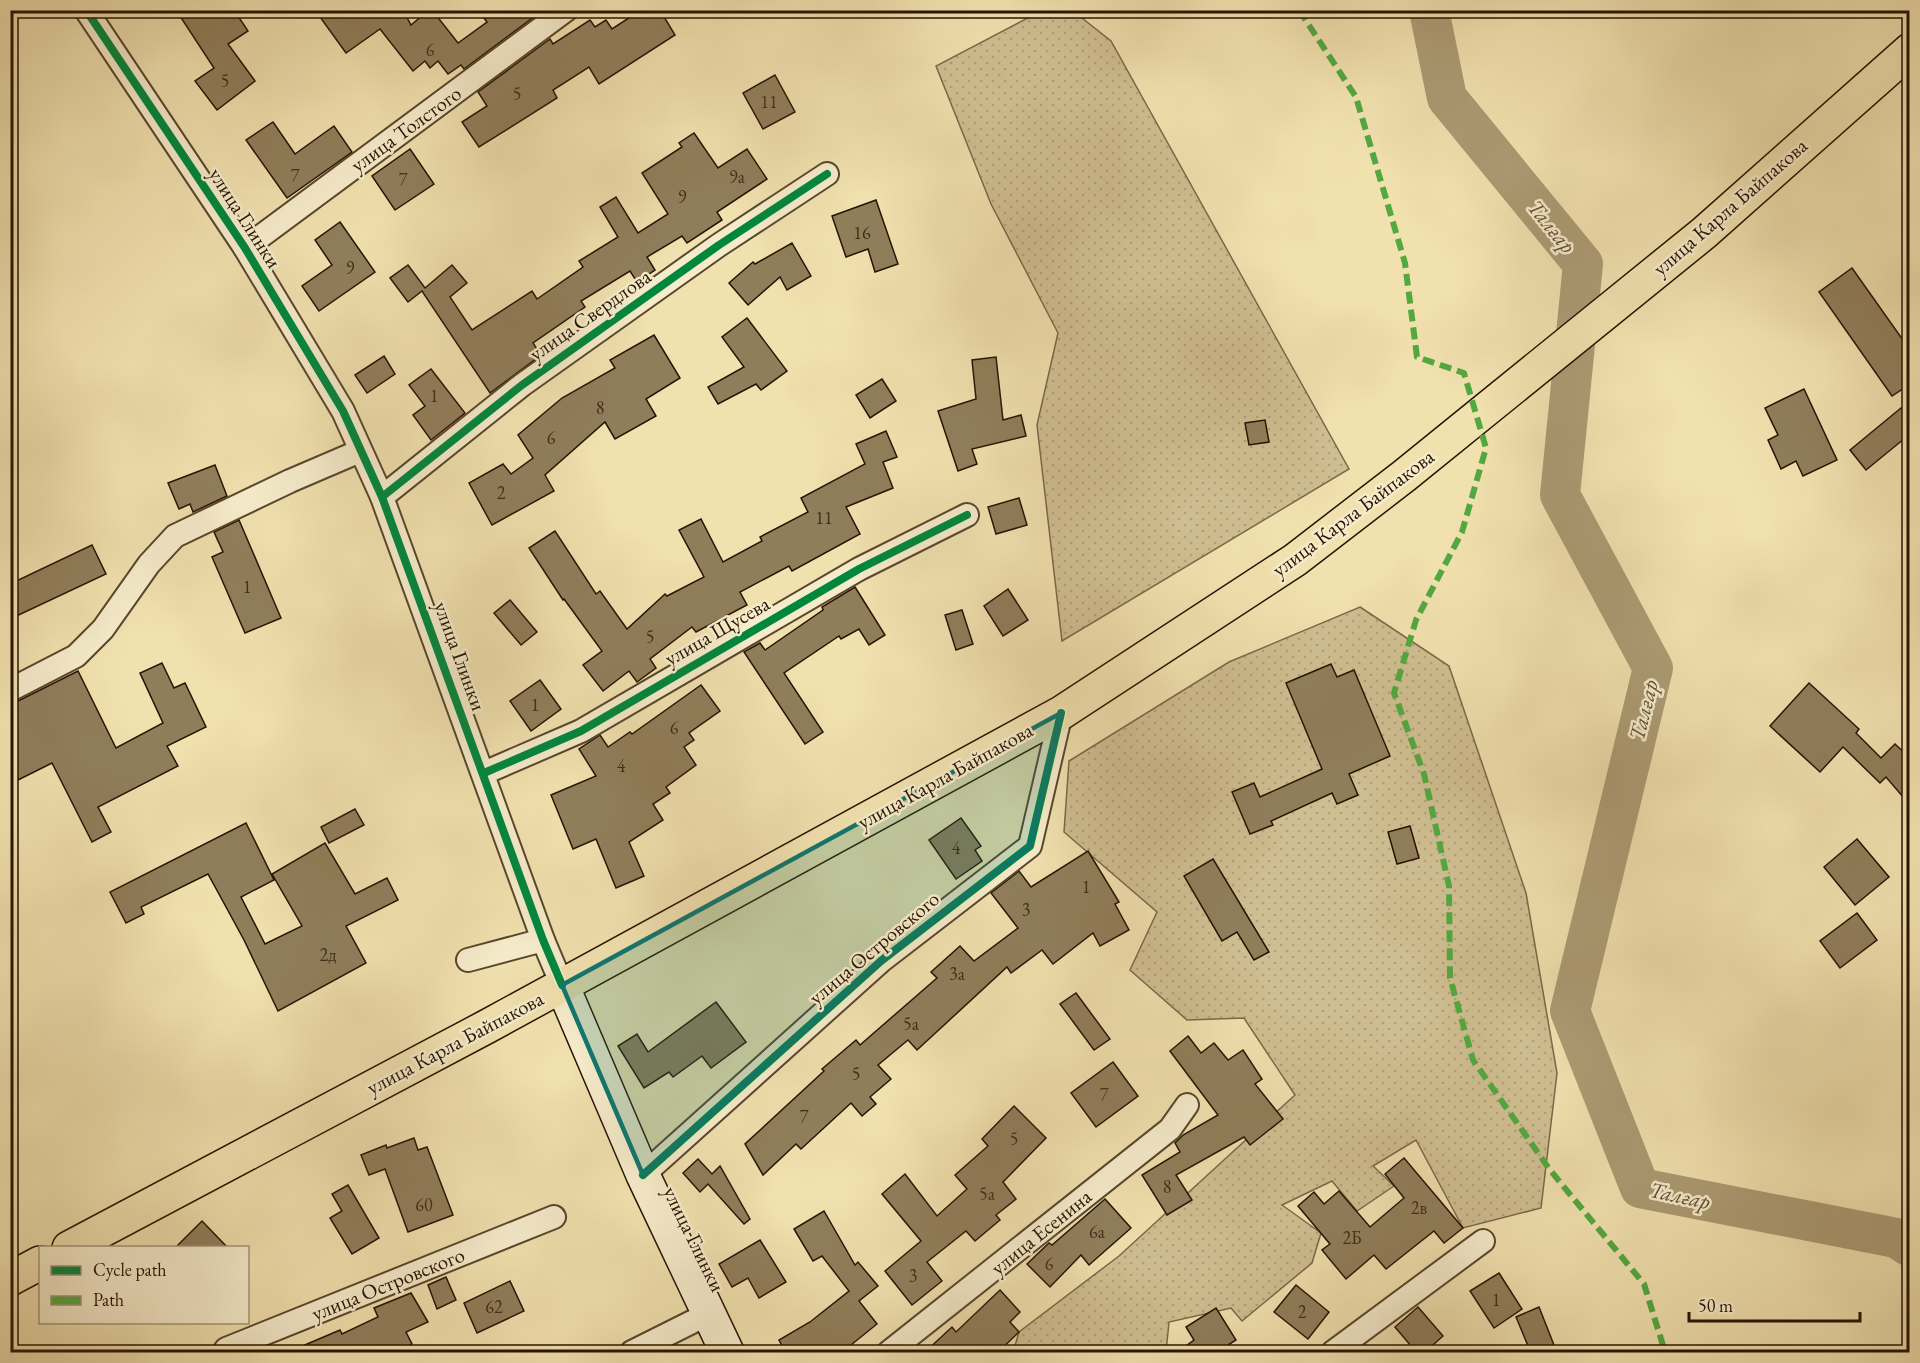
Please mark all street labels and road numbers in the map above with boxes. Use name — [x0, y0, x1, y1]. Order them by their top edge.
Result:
street label: улица Толстого — [345, 79, 466, 178]
street label: улица Карла Байпакова — [1647, 132, 1813, 281]
street label: улица Глинки — [203, 162, 288, 273]
street label: улица Свердлова — [523, 262, 657, 367]
street label: улица Карла Байпакова — [1266, 442, 1440, 583]
street label: улица Щусева — [659, 589, 775, 672]
street label: улица Глинки — [428, 597, 493, 714]
street label: улица Карла Байпакова — [852, 716, 1038, 835]
street label: улица Островского — [803, 885, 945, 1010]
street label: улица Карла Байпакова — [362, 984, 548, 1101]
street label: улица Глинки — [657, 1181, 732, 1296]
street label: улица Есенина — [985, 1182, 1097, 1281]
street label: улица Островского — [307, 1241, 468, 1327]

